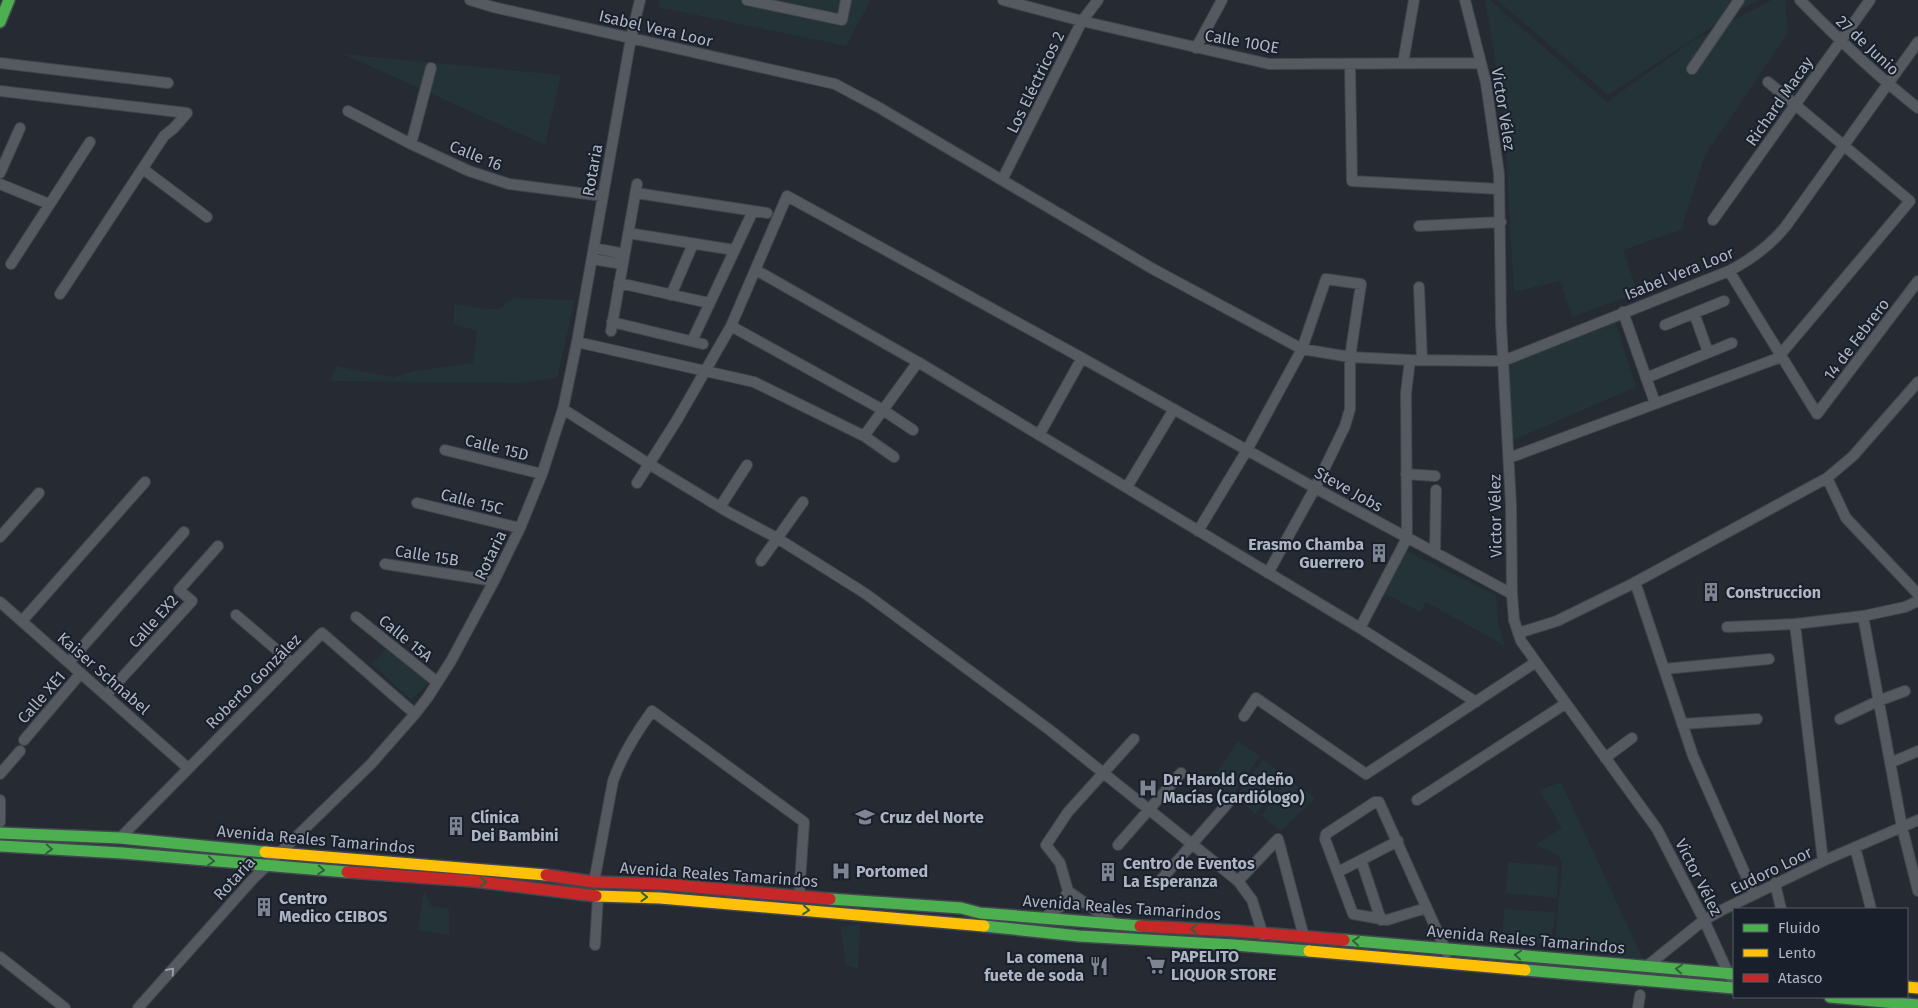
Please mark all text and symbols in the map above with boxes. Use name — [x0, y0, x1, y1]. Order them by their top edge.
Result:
street label: Isabel Vera Loor — [597, 6, 715, 51]
street label: 27 de Junio — [1832, 11, 1903, 79]
street label: Calle 10QE — [1203, 26, 1281, 57]
street label: Los Eléctricos 2 — [1003, 28, 1068, 136]
street label: Richard Macay — [1742, 53, 1817, 149]
street label: Victor Vélez — [1488, 66, 1519, 152]
street label: Calle 16 — [447, 136, 505, 175]
street label: Rotaria — [579, 143, 606, 198]
street label: Isabel Vera Loor — [1622, 243, 1737, 304]
street label: 14 de Febrero — [1820, 295, 1893, 384]
street label: Calle 15D — [463, 430, 531, 465]
street label: Steve Jobs — [1311, 463, 1386, 516]
street label: Victor Vélez — [1485, 474, 1506, 558]
street label: Calle 15C — [439, 485, 505, 518]
street label: Rotaria — [470, 527, 511, 583]
place label: Erasmo Chamba Guerrero — [1248, 535, 1364, 572]
street label: Calle 15B — [394, 541, 460, 570]
building icon: Erasmo Chamba Guerrero — [1368, 542, 1390, 564]
building icon: Construccion — [1700, 581, 1722, 603]
place label: Construccion — [1726, 583, 1821, 602]
street label: Calle EX2 — [125, 591, 182, 652]
street label: Calle 15A — [375, 611, 437, 666]
street label: Kaiser Schnabel — [54, 628, 154, 719]
street label: Roberto González — [202, 630, 305, 733]
street label: Calle XE1 — [13, 667, 69, 727]
place label: Dr. Harold Cedeño Macías (cardiólogo) — [1163, 770, 1305, 807]
hospital icon: Dr. Harold Cedeño Macías (cardiólogo) — [1137, 777, 1159, 799]
school or university icon: Cruz del Norte — [854, 806, 876, 828]
place label: Clínica Dei Bambini — [471, 808, 559, 845]
place label: Cruz del Norte — [880, 808, 984, 827]
building icon: Clínica Dei Bambini — [445, 815, 467, 837]
street label: Avenida Reales Tamarindos — [216, 821, 416, 858]
street label: Victor Vélez — [1671, 836, 1726, 919]
street label: Eudoro Loor — [1727, 842, 1816, 898]
one-way arrow — [45, 843, 53, 854]
street label: Rotaria — [209, 853, 259, 904]
place label: Centro de Eventos La Esperanza — [1123, 854, 1255, 891]
one-way arrow — [207, 855, 215, 866]
street label: Avenida Reales Tamarindos — [619, 858, 819, 891]
hospital icon: Portomed — [830, 860, 852, 882]
building icon: Centro de Eventos La Esperanza — [1097, 861, 1119, 883]
place label: Portomed — [856, 862, 928, 881]
one-way arrow — [317, 864, 325, 875]
one-way arrow — [479, 877, 487, 888]
place label: Centro Medico CEIBOS — [279, 889, 387, 926]
street label: Avenida Reales Tamarindos — [1022, 891, 1222, 924]
one-way arrow — [641, 892, 649, 902]
building icon: Centro Medico CEIBOS — [253, 896, 275, 918]
one-way arrow — [803, 904, 811, 915]
legend — [1733, 908, 1908, 998]
text: Fluido — [1778, 919, 1820, 937]
street label: Avenida Reales Tamarindos — [1426, 921, 1626, 958]
one-way arrow — [1189, 924, 1197, 935]
one-way arrow — [1351, 936, 1359, 947]
text: Lento — [1778, 944, 1816, 962]
place label: PAPELITO LIQUOR STORE — [1171, 947, 1276, 984]
place label: La comena fuete de soda — [984, 948, 1084, 985]
one-way arrow — [1513, 949, 1521, 960]
supermarket icon: PAPELITO LIQUOR STORE — [1145, 954, 1167, 976]
restaurant icon: La comena fuete de soda — [1088, 955, 1110, 977]
one-way arrow — [1675, 964, 1683, 975]
one-way arrow — [165, 968, 174, 977]
text: Atasco — [1778, 969, 1823, 987]

